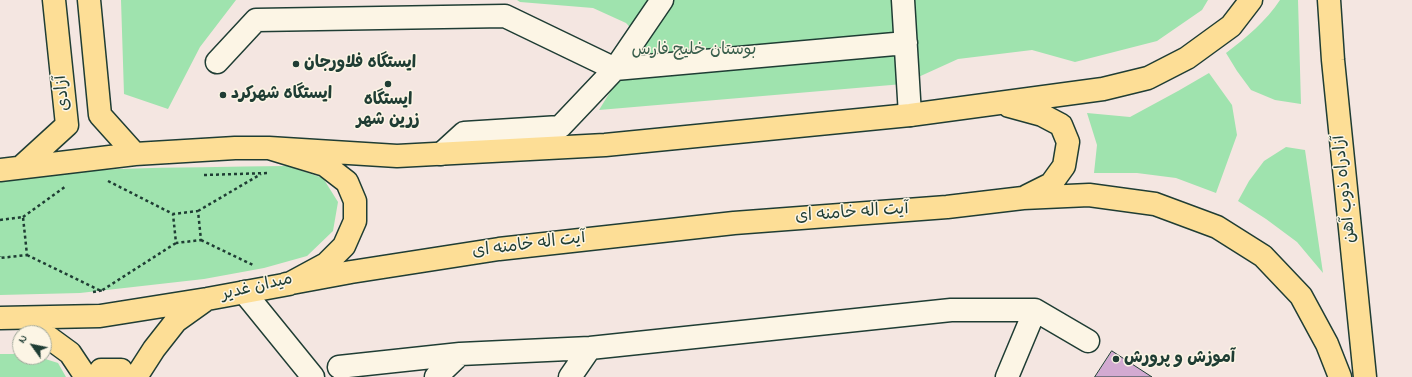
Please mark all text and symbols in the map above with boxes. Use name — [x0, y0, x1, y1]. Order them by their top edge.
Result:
park label: بوستان خلیج فارس — [632, 41, 756, 61]
place label: ایستگاه فلاورجان — [304, 54, 416, 74]
marker: ایستگاه فلاورجان — [291, 59, 301, 69]
street label: آزادی — [52, 74, 76, 112]
marker: ایستگاه زرین شهر — [383, 79, 393, 89]
place label: ایستگاه شهرکرد — [231, 85, 332, 105]
marker: ایستگاه شهرکرد — [218, 90, 228, 100]
place label: ایستگاه زرین شهر — [356, 91, 420, 131]
street label: آزادراه ذوب آهن — [1330, 134, 1362, 244]
street label: آیت اله خامنه ای — [795, 200, 909, 228]
street label: آیت اله خامنه ای — [471, 229, 587, 263]
street label: میدان غدیر — [219, 270, 295, 306]
north arrow — [12, 325, 52, 365]
text: N — [14, 332, 32, 346]
place label: آموزش و پرورش — [1124, 349, 1235, 369]
marker: آموزش و پرورش — [1111, 354, 1121, 364]

